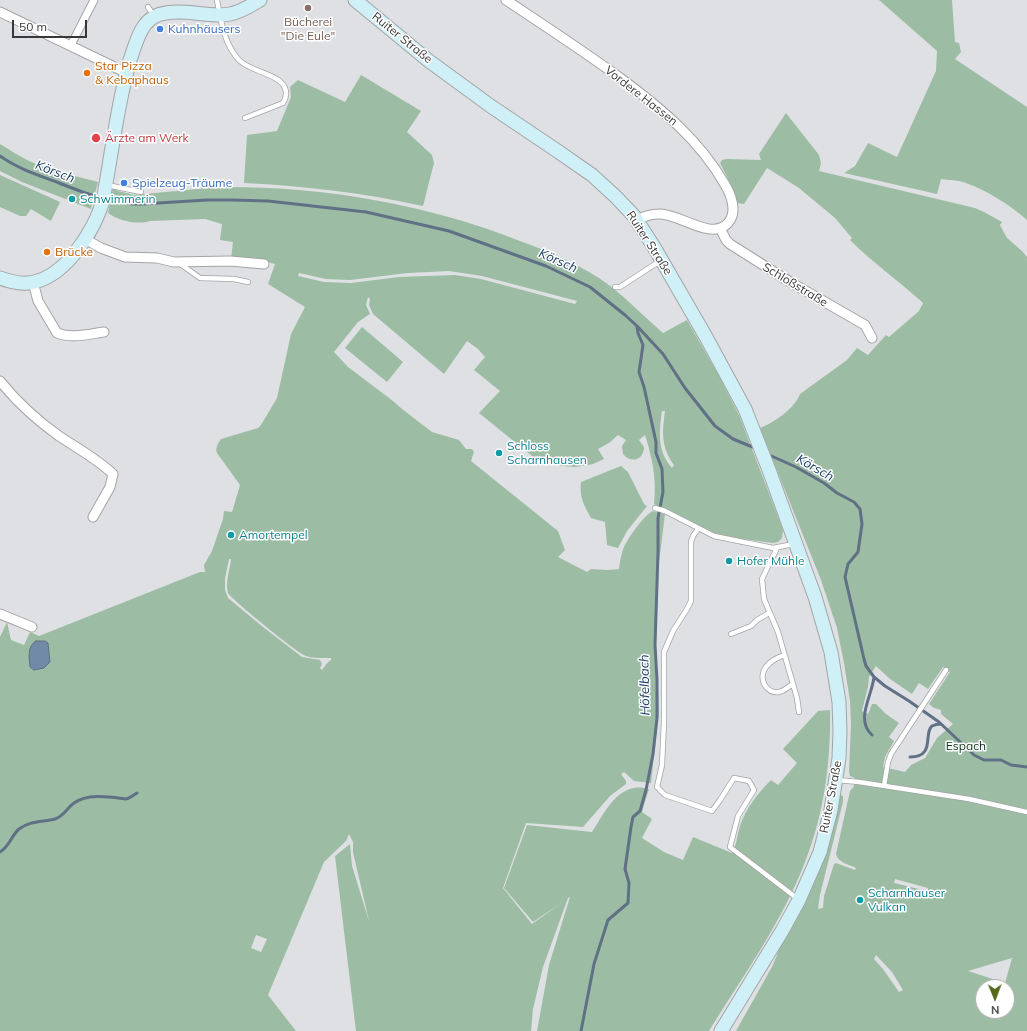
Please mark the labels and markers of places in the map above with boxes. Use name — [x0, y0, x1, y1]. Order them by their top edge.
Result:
marker: Bücherei "Die Eule" — [303, 3, 313, 13]
place label: Bücherei "Die Eule" — [281, 15, 335, 43]
place label: Kuhnhäusers — [168, 22, 240, 36]
marker: Kuhnhäusers — [155, 24, 165, 34]
place label: Star Pizza & Kebaphaus — [95, 59, 169, 87]
marker: Star Pizza & Kebaphaus — [82, 68, 92, 78]
place label: Ärzte am Werk — [105, 131, 189, 145]
marker: Ärzte am Werk — [90, 132, 102, 144]
place label: Spielzeug-Träume — [132, 176, 232, 190]
marker: Spielzeug-Träume — [119, 178, 129, 188]
place label: Schwimmerin — [80, 192, 156, 206]
marker: Schwimmerin — [67, 194, 77, 204]
place label: Brücke — [55, 245, 93, 259]
marker: Brücke — [42, 247, 52, 257]
place label: Schloss Scharnhausen — [507, 439, 587, 467]
marker: Schloss Scharnhausen — [494, 448, 504, 458]
place label: Amortempel — [239, 528, 308, 542]
marker: Amortempel — [226, 530, 236, 540]
place label: Hofer Mühle — [737, 554, 805, 568]
marker: Hofer Mühle — [724, 556, 734, 566]
place label: Scharnhauser Vulkan — [868, 886, 945, 914]
marker: Scharnhauser Vulkan — [855, 895, 865, 905]

